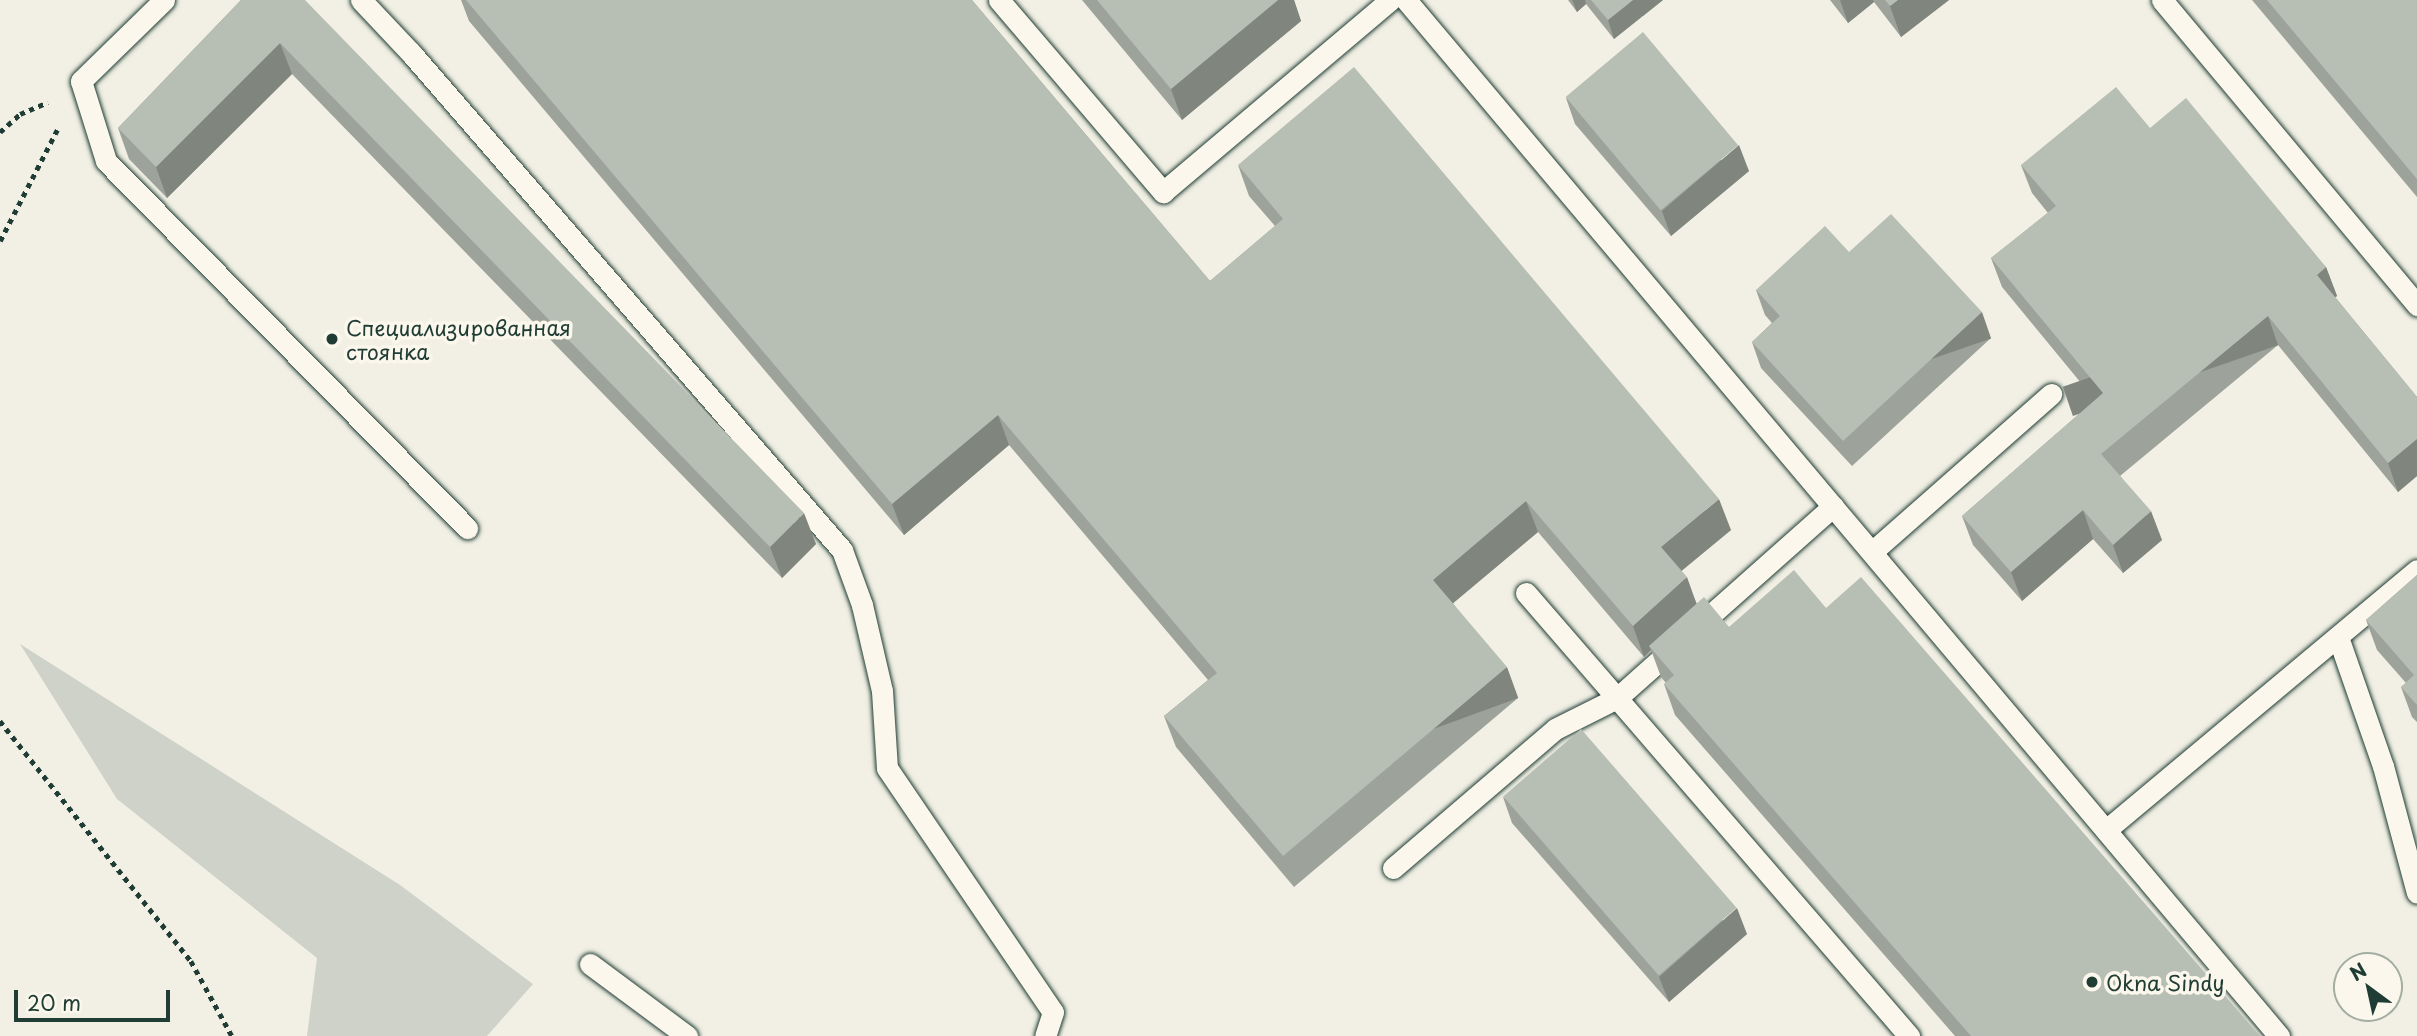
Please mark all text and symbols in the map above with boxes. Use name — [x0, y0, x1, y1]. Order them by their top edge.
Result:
place label: Специализированная стоянка — [346, 314, 571, 364]
marker: Специализированная стоянка — [324, 331, 340, 347]
north arrow — [2333, 952, 2403, 1022]
text: N — [2344, 955, 2372, 987]
place label: Okna Sindy — [2106, 969, 2224, 995]
marker: Okna Sindy — [2084, 974, 2100, 990]
scale bar — [18, 976, 173, 1020]
text: 20 m — [27, 986, 81, 1018]

